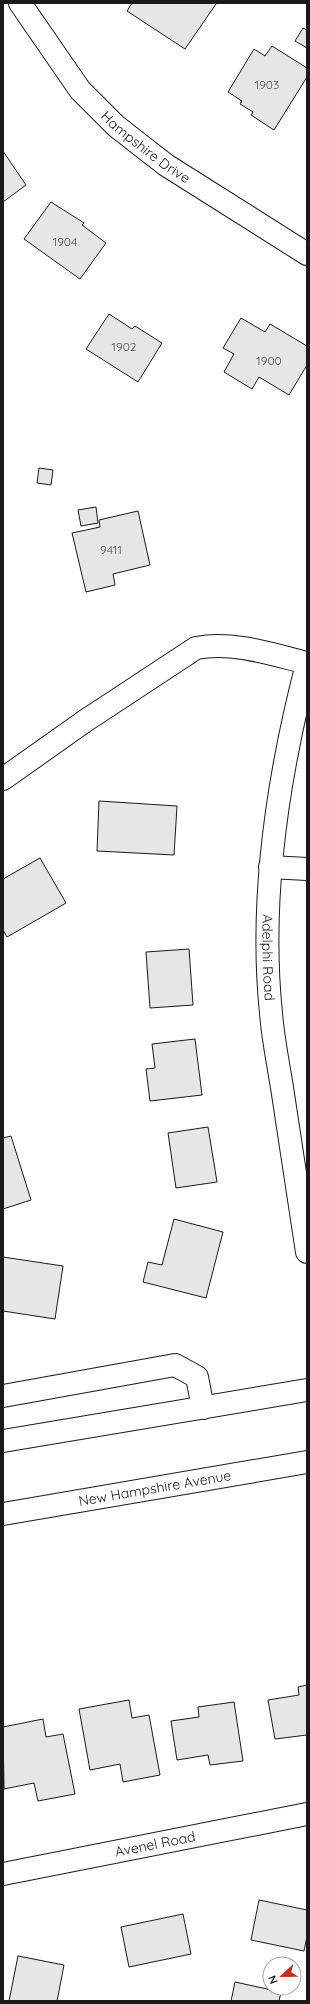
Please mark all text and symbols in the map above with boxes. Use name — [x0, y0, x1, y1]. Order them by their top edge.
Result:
house number: 1903 — [255, 77, 279, 92]
street label: Hampshire Drive — [97, 107, 194, 187]
house number: 1904 — [53, 234, 77, 249]
house number: 1902 — [112, 339, 137, 354]
house number: 1900 — [256, 353, 282, 368]
house number: 9411 — [100, 542, 122, 557]
street label: Adelphi Road — [258, 914, 279, 1001]
street label: New Hampshire Avenue — [77, 1466, 233, 1510]
street label: Avenel Road — [113, 1827, 197, 1861]
north arrow — [262, 1956, 302, 1996]
text: N — [265, 1973, 281, 1986]

